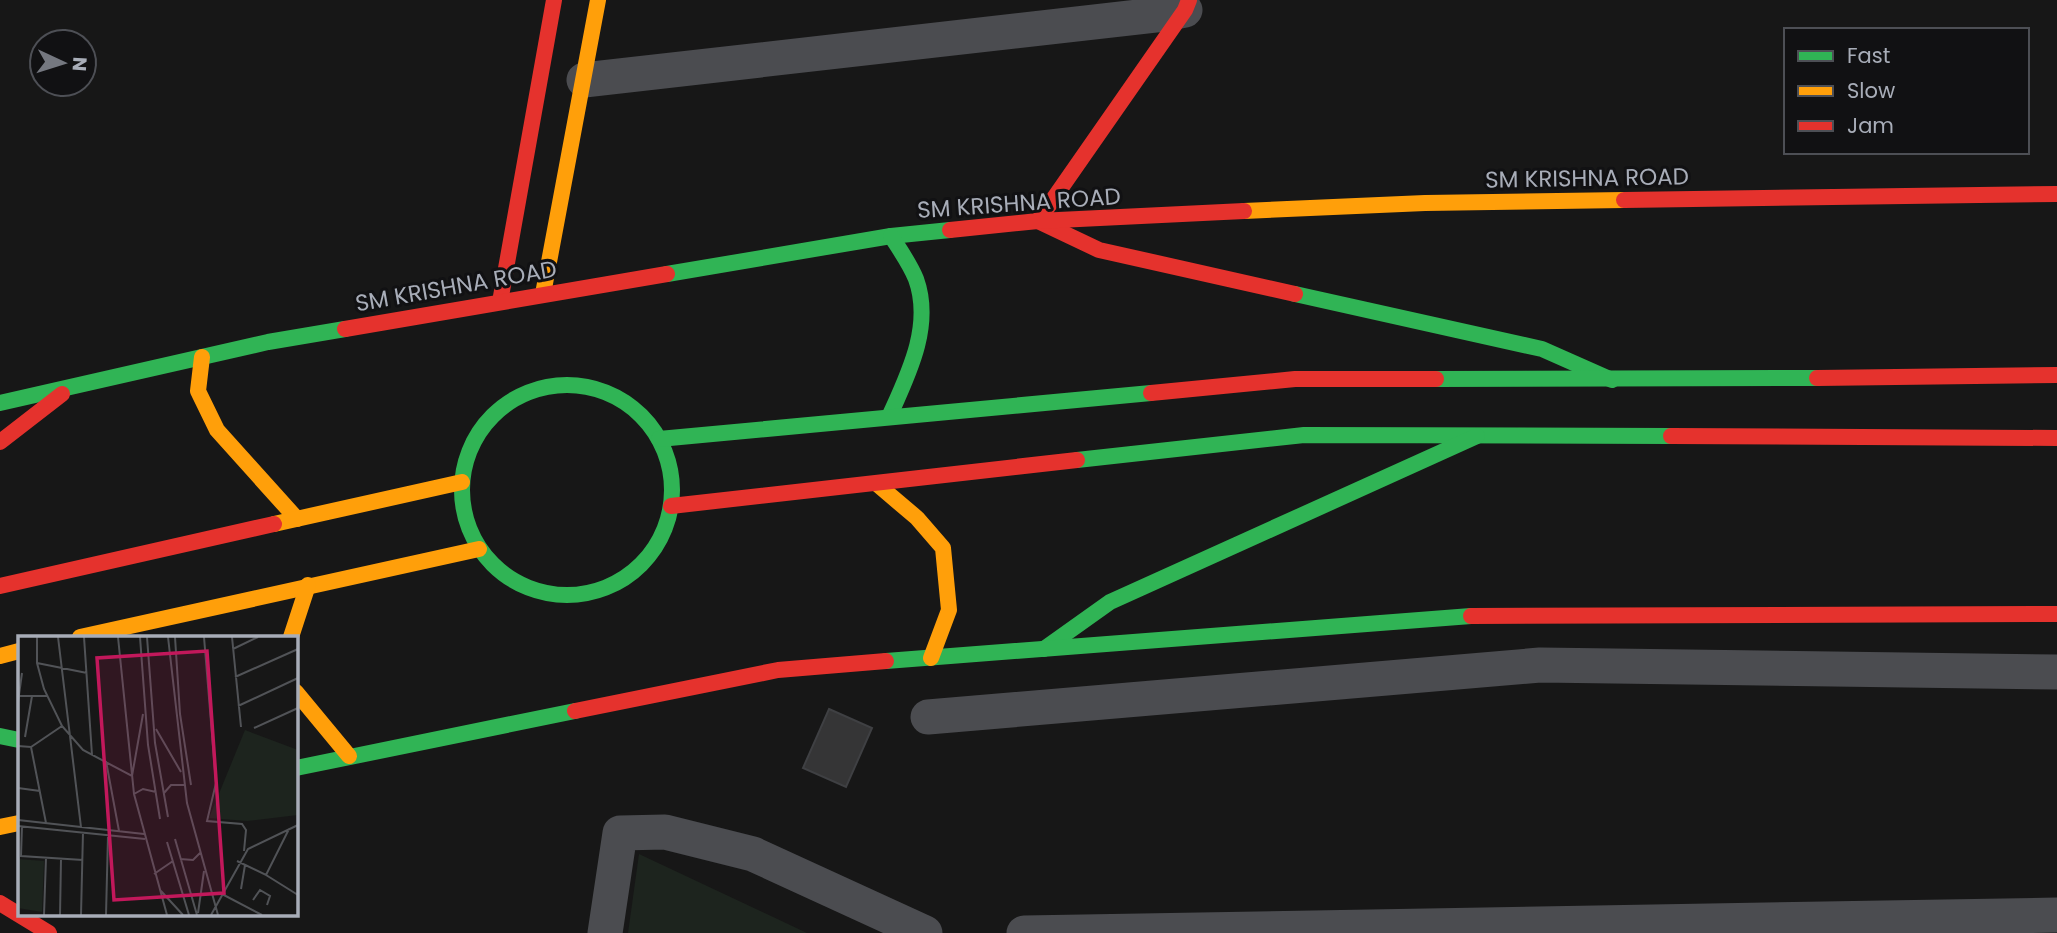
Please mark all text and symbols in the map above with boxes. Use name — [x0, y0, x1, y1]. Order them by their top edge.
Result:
north arrow — [28, 28, 98, 98]
legend — [1784, 28, 2029, 154]
text: Fast — [1847, 41, 1890, 70]
text: N — [65, 56, 93, 72]
text: Slow — [1847, 76, 1895, 105]
text: Jam — [1847, 111, 1894, 140]
street label: SM KRISHNA ROAD — [1485, 160, 1689, 196]
street label: SM KRISHNA ROAD — [916, 180, 1122, 226]
street label: SM KRISHNA ROAD — [353, 253, 559, 319]
inset map — [18, 636, 298, 916]

